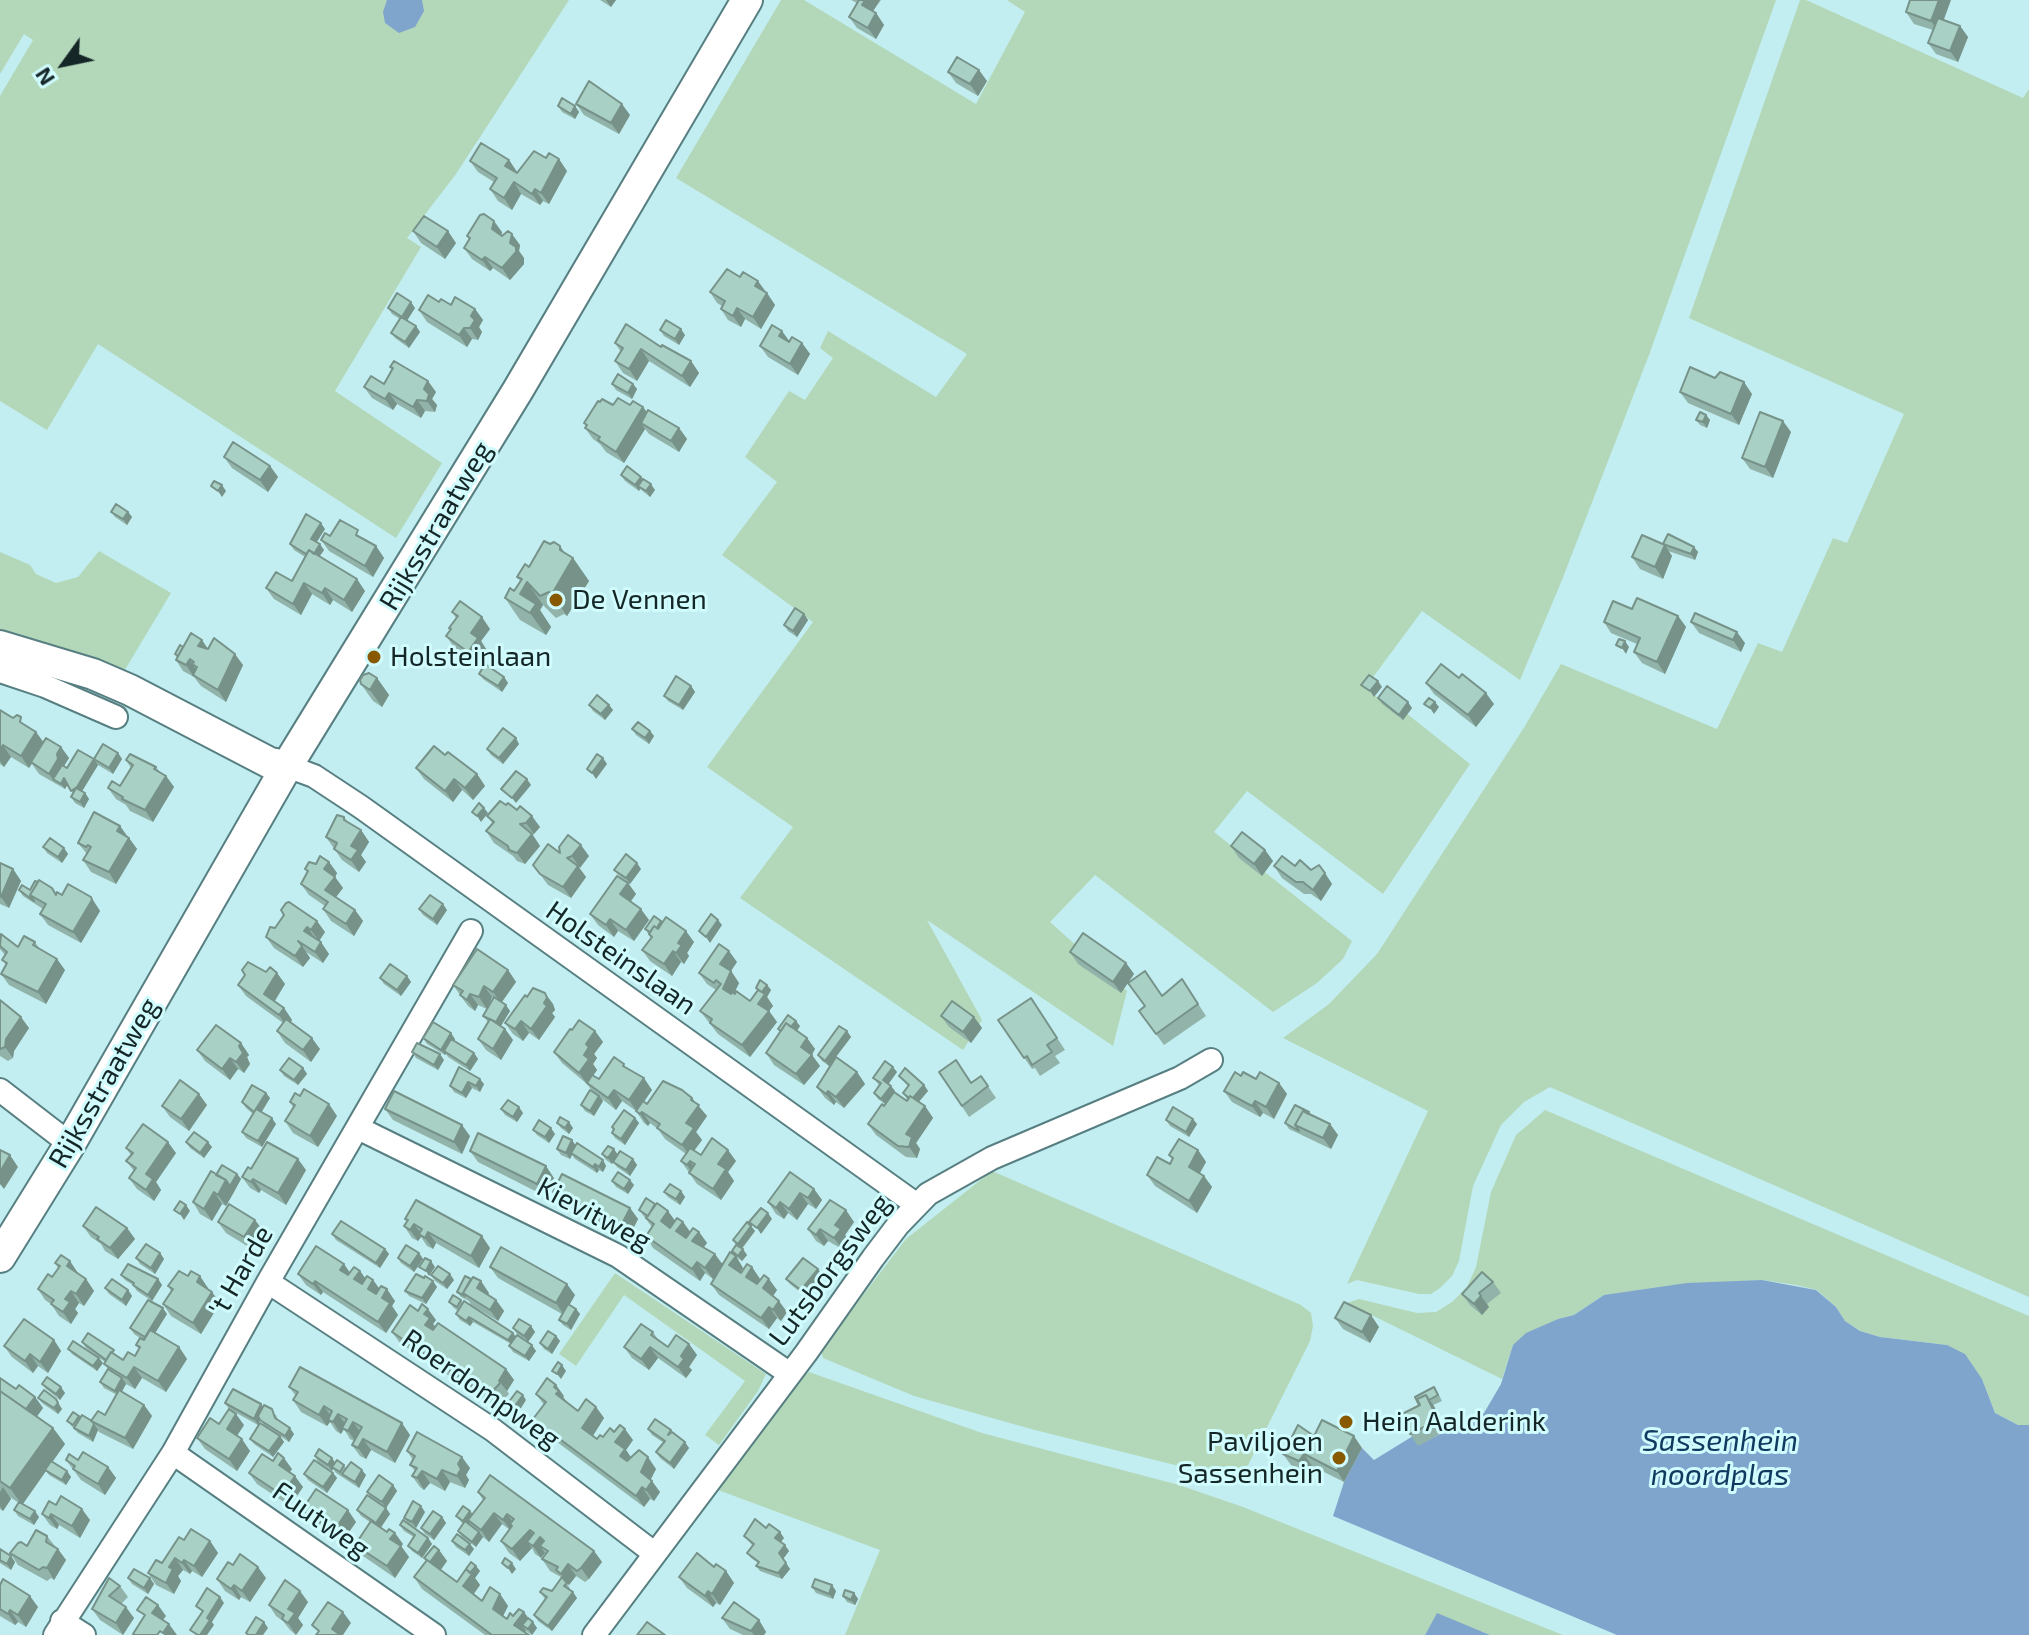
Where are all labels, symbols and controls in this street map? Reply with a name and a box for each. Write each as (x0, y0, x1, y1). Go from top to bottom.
north arrow (24, 24, 104, 104)
text: N (29, 63, 59, 91)
street label: Rijksstraatweg (372, 436, 500, 616)
place label: De Vennen (572, 583, 707, 617)
marker: De Vennen (547, 591, 565, 609)
place label: Holsteinlaan (390, 640, 551, 674)
marker: Holsteinlaan (365, 648, 383, 666)
street label: Holsteinslaan (539, 894, 703, 1022)
street label: Rijksstraatweg (42, 992, 166, 1174)
street label: Kievitweg (531, 1170, 657, 1258)
street label: Lutsborgsweg (762, 1187, 898, 1353)
street label: 't Harde (202, 1220, 280, 1322)
street label: Roerdompweg (395, 1322, 567, 1456)
place label: Hein Aalderink (1362, 1405, 1546, 1439)
marker: Hein Aalderink (1337, 1413, 1355, 1431)
water label: Sassenhein noordplas (1642, 1423, 1798, 1494)
place label: Paviljoen Sassenhein (1178, 1425, 1323, 1491)
marker: Paviljoen Sassenhein (1330, 1449, 1348, 1467)
street label: Fuutweg (266, 1474, 376, 1566)

